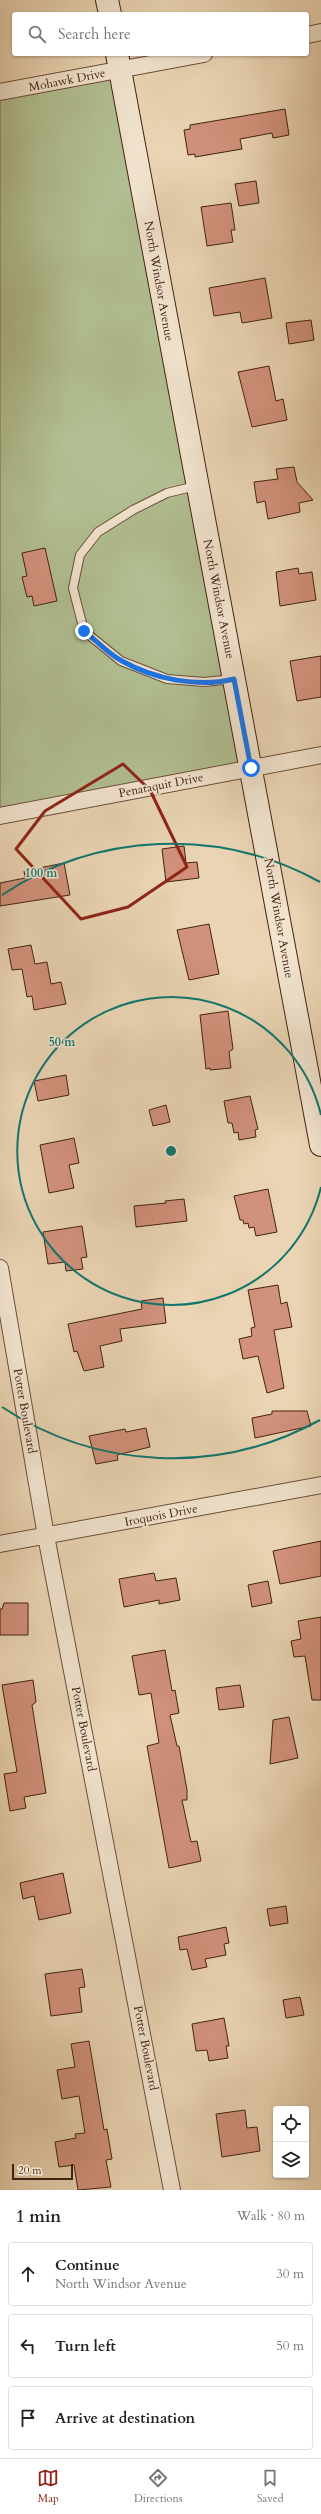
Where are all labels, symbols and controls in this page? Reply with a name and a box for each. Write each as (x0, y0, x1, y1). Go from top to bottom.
search box (12, 12, 309, 56)
icon: search (26, 23, 48, 45)
text: Search here (58, 24, 131, 44)
street label: Mohawk Drive (27, 65, 107, 95)
street label: North Windsor Avenue (141, 220, 177, 342)
street label: North Windsor Avenue (200, 538, 238, 660)
route end (75, 622, 93, 640)
route start (242, 759, 260, 777)
street label: Penataquit Drive (117, 769, 205, 801)
street label: North Windsor Avenue (261, 857, 297, 979)
text: 100 m (25, 865, 58, 881)
text: 50 m (49, 1034, 76, 1050)
centre of rings (164, 1144, 178, 1158)
street label: Potter Boulevard (10, 1367, 40, 1455)
street label: Iroquois Drive (123, 1500, 199, 1530)
street label: Potter Boulevard (68, 1685, 100, 1773)
street label: Potter Boulevard (130, 2004, 162, 2092)
map controls (273, 2106, 309, 2178)
button: locate (273, 2106, 309, 2142)
button: layers (273, 2142, 309, 2178)
scale bar (12, 2162, 73, 2181)
text: 20 m (18, 2163, 42, 2178)
text: 1 min (16, 2205, 61, 2228)
text: Walk · 80 m (237, 2207, 305, 2225)
text: Continue (55, 2255, 120, 2275)
icon: ahead (17, 2263, 39, 2285)
text: 30 m (276, 2265, 304, 2283)
text: North Windsor Avenue (55, 2275, 187, 2293)
icon: left (17, 2335, 39, 2357)
text: Turn left (55, 2336, 116, 2356)
text: 50 m (276, 2337, 304, 2355)
icon: arrive (17, 2407, 39, 2429)
text: Arrive at destination (55, 2408, 195, 2428)
tab: Map (37, 2467, 59, 2506)
tab: Directions (134, 2467, 182, 2506)
tab: Saved (257, 2467, 284, 2506)

